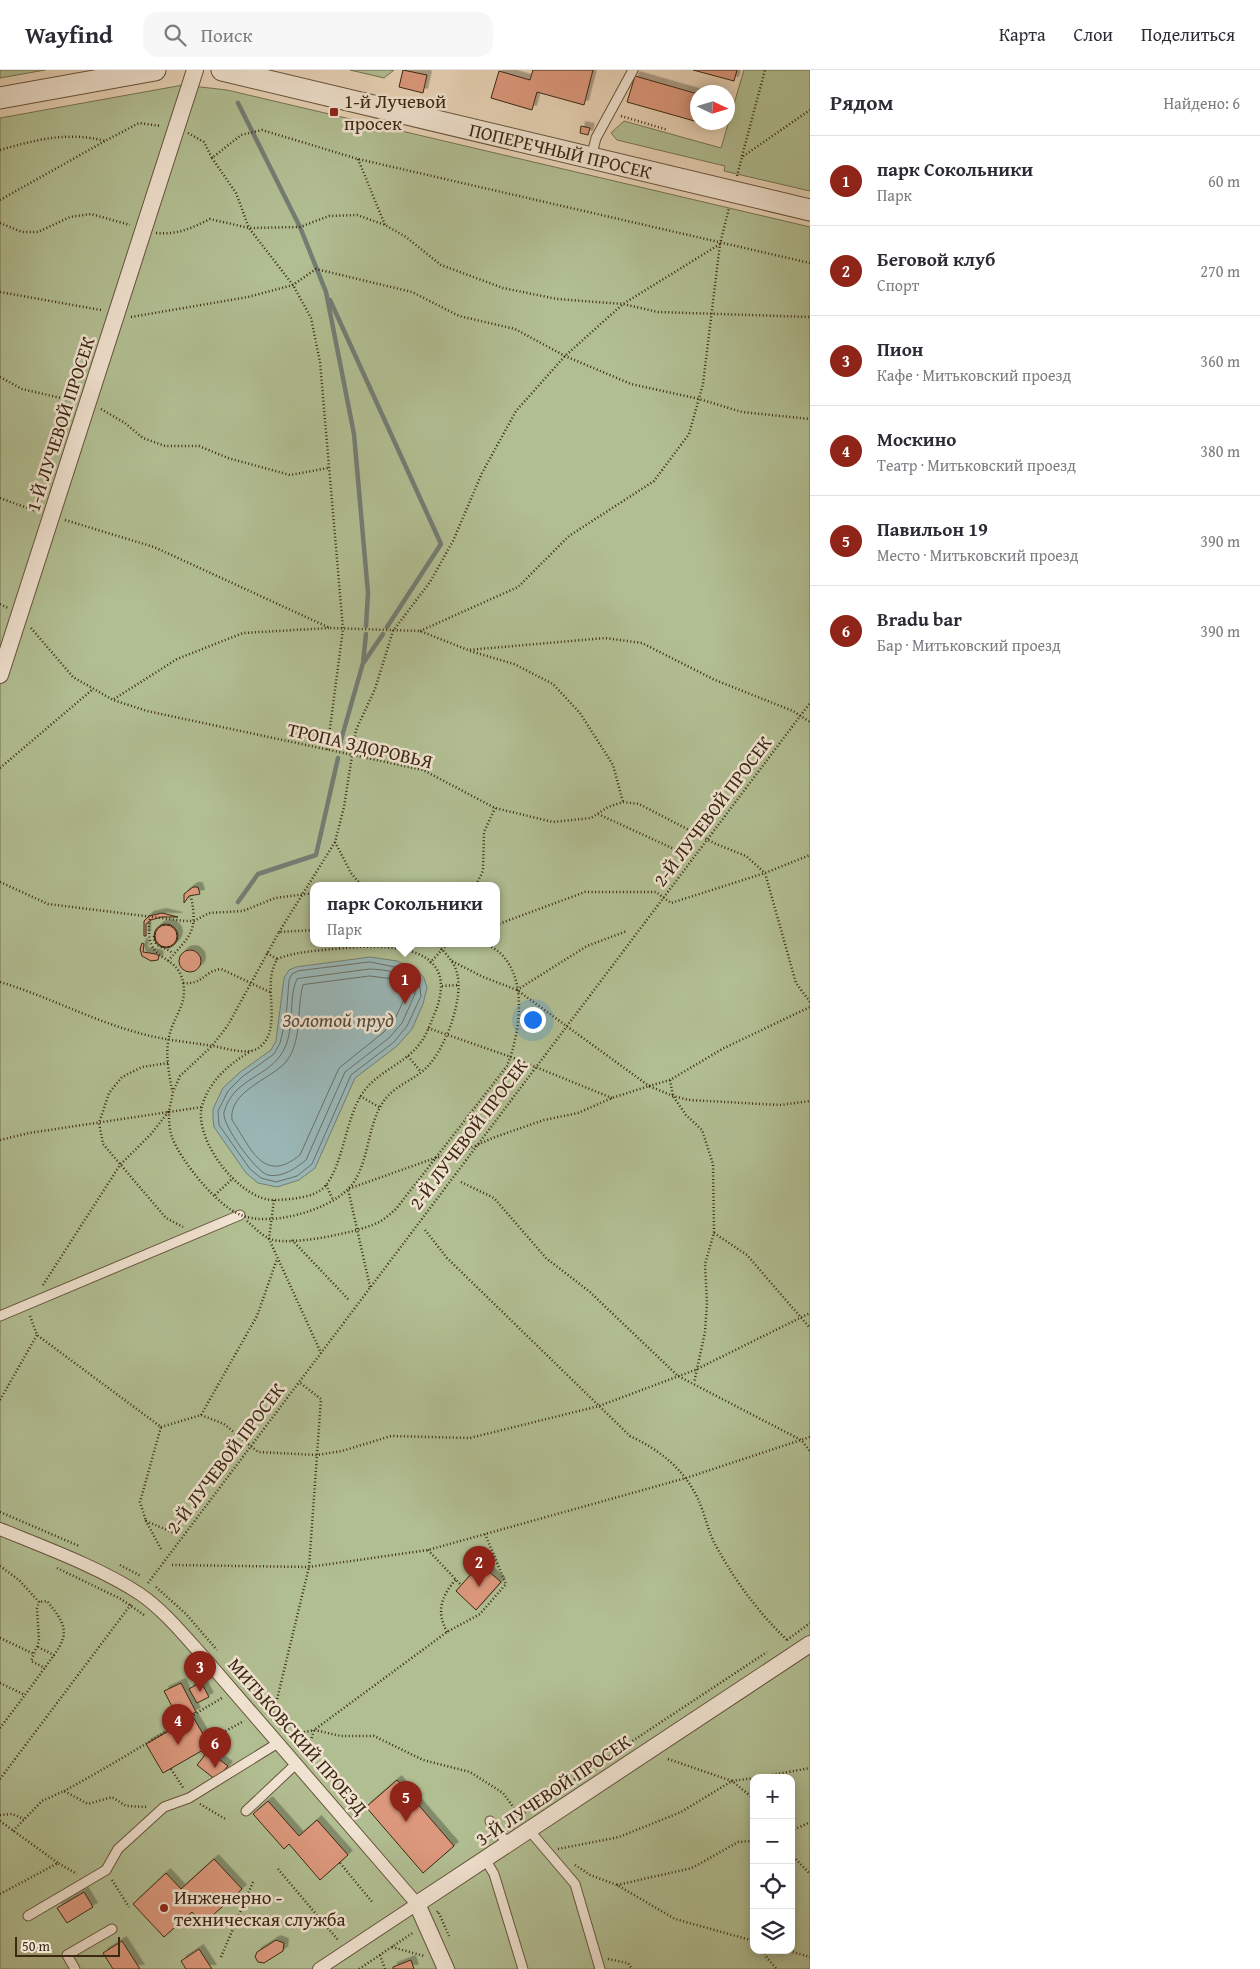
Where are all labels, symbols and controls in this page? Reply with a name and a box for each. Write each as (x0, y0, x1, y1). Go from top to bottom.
search box (143, 12, 493, 57)
text: Wayfind (25, 17, 113, 52)
icon: search (161, 21, 189, 49)
text: Поиск (201, 21, 252, 49)
text: Карта (999, 21, 1046, 48)
text: Слои (1074, 21, 1113, 48)
text: Поделиться (1141, 21, 1235, 48)
north arrow (690, 85, 735, 130)
place label: 1-й Лучевой просек (344, 87, 446, 137)
text: Рядом (830, 87, 893, 118)
text: Найдено: 6 (1163, 91, 1240, 115)
marker: 1-й Лучевой просек (328, 106, 340, 118)
street label: ПОПЕРЕЧНЫЙ ПРОСЕК (466, 115, 655, 186)
text: парк Сокольники (877, 155, 1033, 183)
text: 1 (842, 169, 850, 193)
text: 60 m (1208, 169, 1240, 193)
text: Парк (877, 183, 912, 207)
text: Беговой клуб (877, 245, 995, 273)
text: 2 (842, 259, 850, 283)
text: 270 m (1200, 259, 1240, 283)
text: Спорт (877, 273, 919, 297)
street label: 1-Й ЛУЧЕВОЙ ПРОСЕК (18, 333, 102, 515)
text: Пион (877, 335, 923, 363)
text: 3 (842, 349, 850, 373)
text: 360 m (1200, 349, 1240, 373)
text: Кафе · Митьковский проезд (877, 363, 1071, 387)
text: Москино (877, 425, 956, 453)
text: 4 (842, 439, 850, 463)
text: 380 m (1200, 439, 1240, 463)
text: Театр · Митьковский проезд (877, 453, 1076, 477)
text: Павильон 19 (877, 515, 988, 543)
text: 5 (842, 529, 850, 553)
text: 390 m (1200, 529, 1240, 553)
text: Место · Митьковский проезд (877, 543, 1078, 567)
text: Bradu bar (877, 605, 962, 633)
text: 6 (842, 619, 850, 643)
text: 390 m (1200, 619, 1240, 643)
text: Бар · Митьковский проезд (877, 633, 1061, 657)
street label: ТРОПА ЗДОРОВЬЯ (285, 715, 435, 775)
street label: 2-Й ЛУЧЕВОЙ ПРОСЕК (646, 729, 778, 892)
popup (310, 882, 500, 947)
text: парк Сокольники (327, 889, 483, 917)
text: Парк (327, 917, 362, 941)
pin: 1 (389, 963, 421, 1004)
water label: Золотой пруд (282, 1005, 394, 1034)
your location (520, 1007, 546, 1033)
street label: 2-Й ЛУЧЕВОЙ ПРОСЕК (402, 1052, 534, 1215)
street label: 2-Й ЛУЧЕВОЙ ПРОСЕК (159, 1376, 291, 1539)
pin: 2 (463, 1546, 495, 1587)
pin: 3 (184, 1651, 216, 1692)
street label: МИТЬКОВСКИЙ ПРОЕЗД (222, 1651, 374, 1821)
pin: 4 (162, 1704, 194, 1745)
pin: 6 (199, 1727, 231, 1768)
street label: 3-Й ЛУЧЕВОЙ ПРОСЕК (470, 1727, 637, 1853)
map controls (750, 1774, 795, 1954)
button: + (750, 1774, 795, 1819)
pin: 5 (390, 1781, 422, 1822)
button: − (750, 1819, 795, 1864)
button: locate (750, 1864, 795, 1909)
place label: Инженерно - техническая служба (174, 1883, 346, 1933)
marker: Инженерно - техническая служба (158, 1902, 170, 1914)
button: layers (750, 1909, 795, 1954)
scale bar (15, 1934, 120, 1957)
text: 50 m (22, 1936, 50, 1956)

